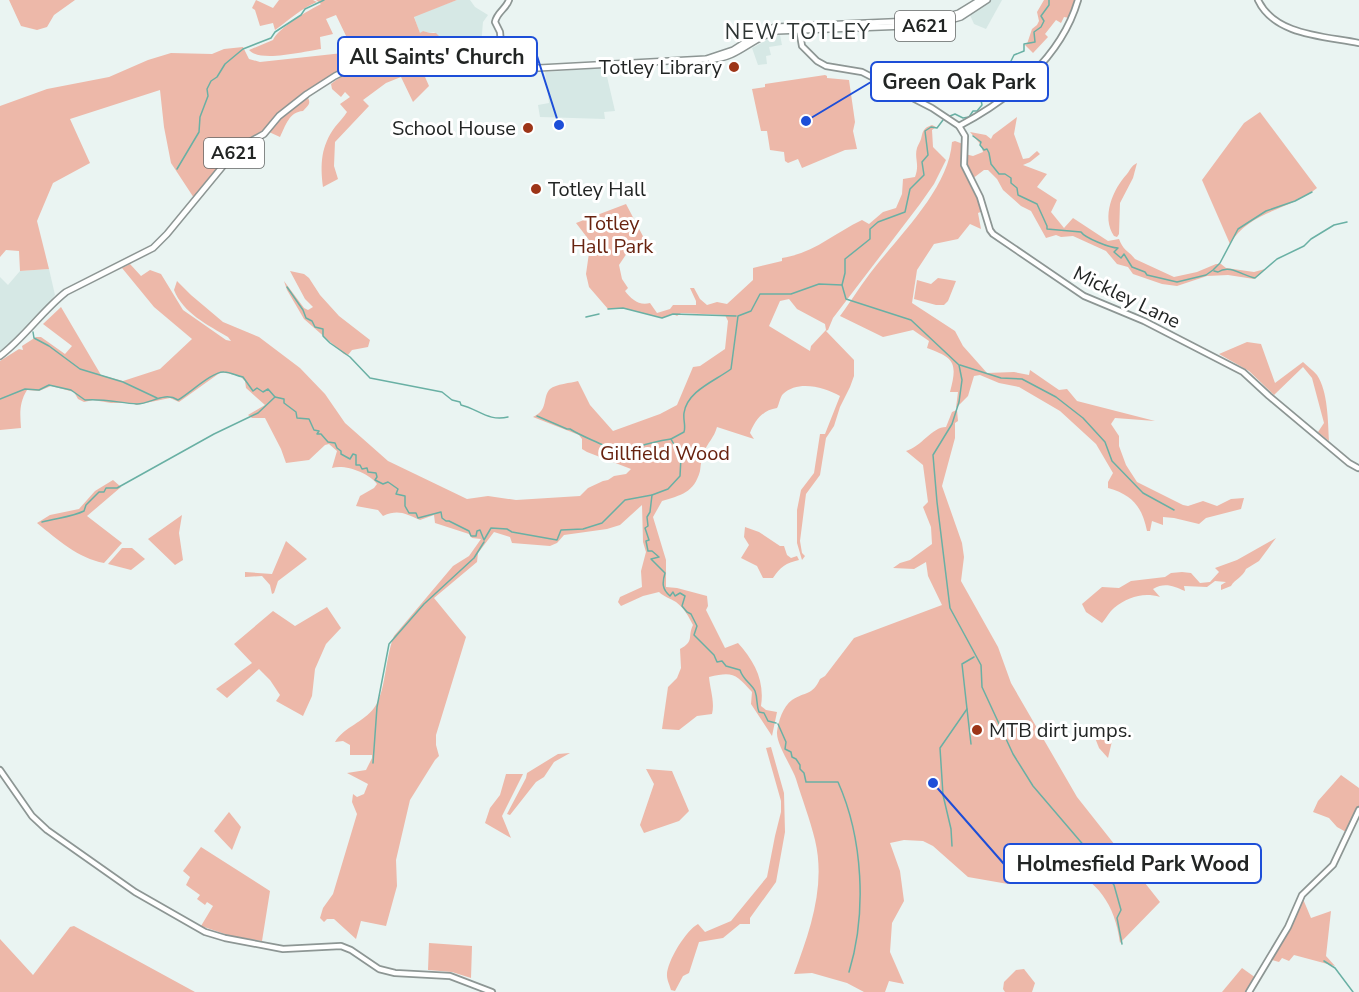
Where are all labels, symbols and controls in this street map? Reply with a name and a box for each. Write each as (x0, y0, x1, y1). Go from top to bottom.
road number: A621 (895, 11, 955, 41)
district label: NEW TOTLEY (725, 18, 871, 46)
callout: All Saints' Church (338, 37, 537, 76)
text: All Saints' Church (349, 43, 525, 71)
place label: Totley Library (599, 54, 723, 81)
marker: Totley Library (727, 60, 741, 74)
callout: Green Oak Park (871, 62, 1048, 101)
text: Green Oak Park (882, 68, 1036, 96)
place label: School House (392, 115, 516, 142)
marker: School House (521, 121, 535, 135)
road number: A621 (204, 138, 264, 168)
place label: Totley Hall (548, 176, 646, 203)
marker: Totley Hall (529, 182, 543, 196)
park label: Totley Hall Park (571, 210, 654, 260)
street label: Mickley Lane (1069, 260, 1185, 335)
park label: Gillfield Wood (600, 440, 730, 467)
place label: MTB dirt jumps. (989, 717, 1132, 744)
marker: MTB dirt jumps. (970, 723, 984, 737)
callout: Holmesfield Park Wood (1004, 844, 1261, 883)
text: Holmesfield Park Wood (1017, 850, 1249, 878)

